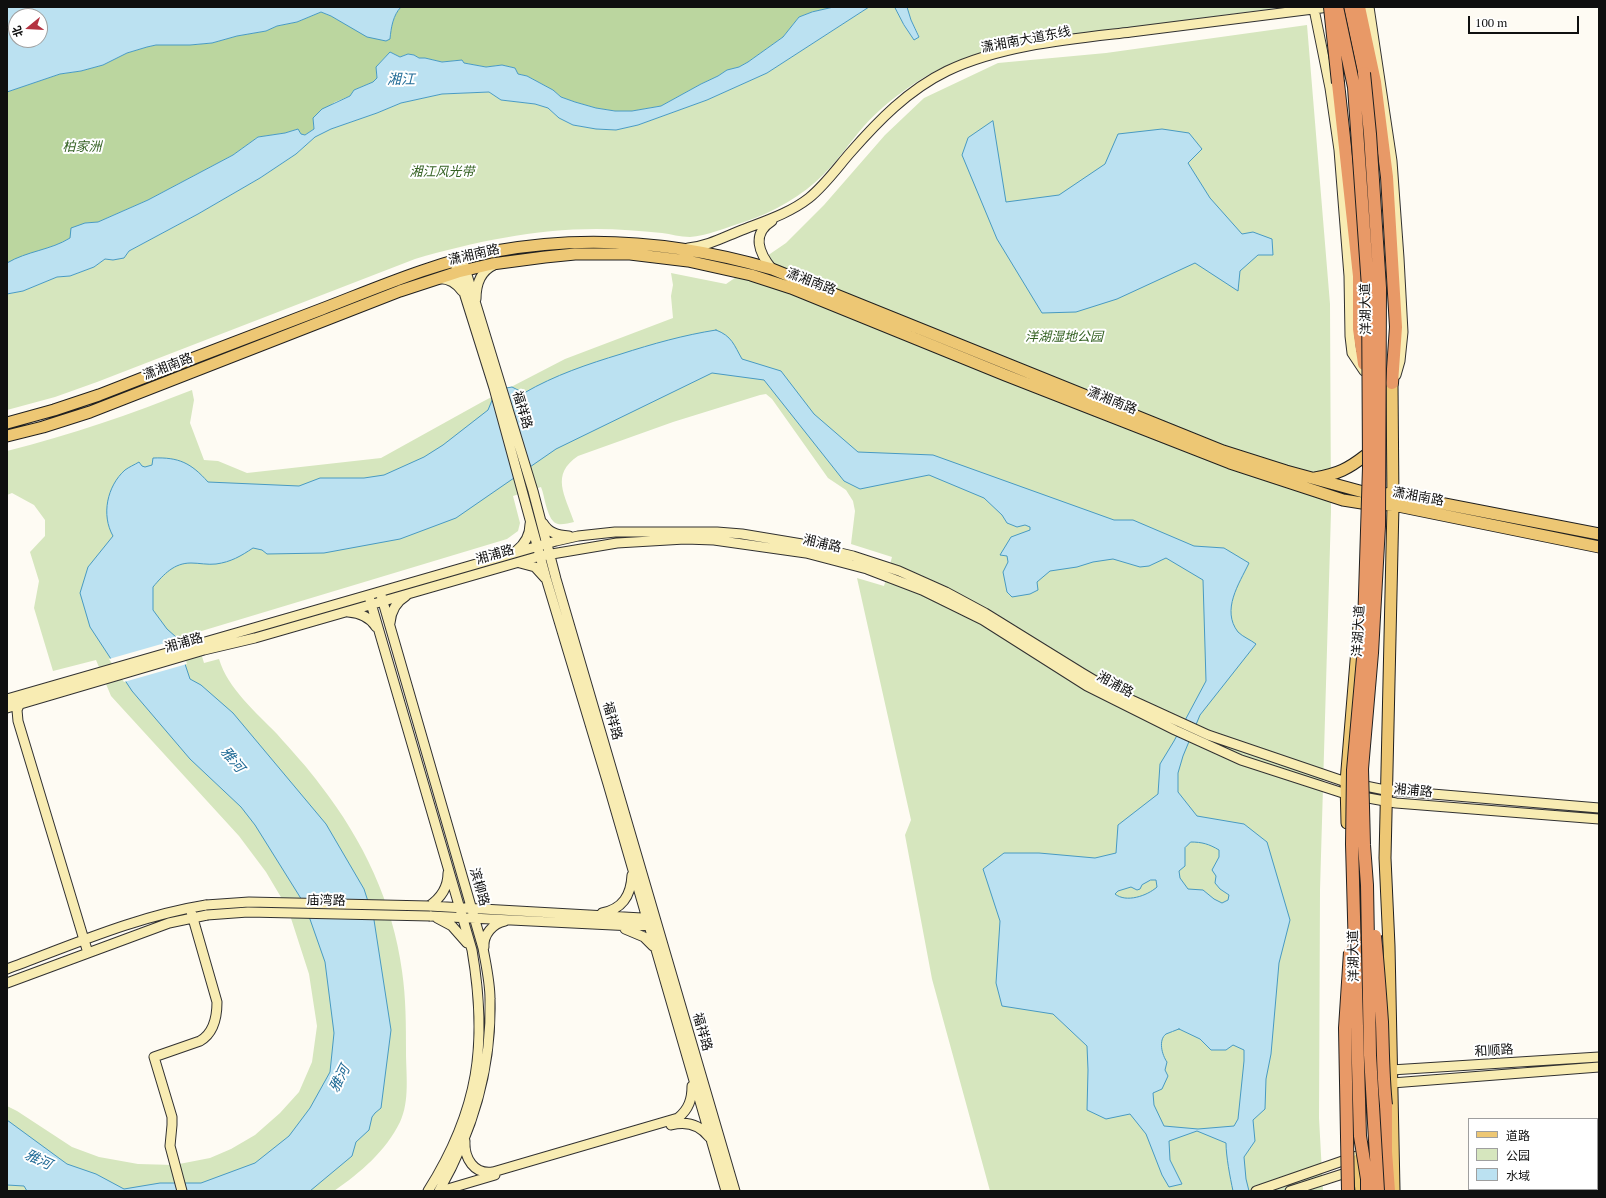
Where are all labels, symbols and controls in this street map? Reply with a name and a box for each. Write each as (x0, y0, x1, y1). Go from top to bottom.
north arrow (8, 8, 48, 48)
scale bar (1470, 8, 1581, 34)
text: 100 m (1475, 15, 1507, 30)
text: 北 (9, 24, 26, 39)
street label: 潇湘南大道东线 (980, 24, 1072, 56)
water label: 湘江 (387, 72, 415, 88)
park label: 柏家洲 (63, 139, 101, 155)
park label: 湘江风光带 (410, 164, 474, 180)
street label: 潇湘南路 (447, 242, 501, 268)
street label: 潇湘南路 (784, 265, 838, 299)
street label: 洋湖大道 (1358, 283, 1374, 335)
park label: 洋湖湿地公园 (1025, 329, 1103, 345)
street label: 潇湘南路 (141, 350, 195, 384)
street label: 潇湘南路 (1085, 384, 1139, 418)
street label: 福祥路 (509, 389, 535, 431)
street label: 潇湘南路 (1391, 485, 1445, 509)
street label: 湘浦路 (801, 532, 843, 556)
street label: 湘浦路 (474, 542, 516, 568)
street label: 洋湖大道 (1350, 605, 1368, 657)
street label: 湘浦路 (163, 630, 205, 656)
street label: 湘浦路 (1094, 669, 1136, 701)
street label: 福祥路 (599, 700, 625, 742)
water label: 雅河 (217, 744, 247, 776)
street label: 湘浦路 (1393, 782, 1433, 800)
street label: 滨柳路 (466, 866, 492, 908)
street label: 庙湾路 (306, 893, 346, 909)
street label: 洋湖大道 (1346, 930, 1362, 982)
street label: 福祥路 (689, 1011, 715, 1053)
street label: 和顺路 (1474, 1042, 1514, 1060)
water label: 雅河 (326, 1063, 354, 1095)
legend (1468, 1118, 1598, 1190)
text: 道路 (1506, 1128, 1530, 1143)
water label: 雅河 (22, 1146, 54, 1174)
text: 公园 (1506, 1148, 1530, 1163)
text: 水域 (1506, 1168, 1530, 1183)

